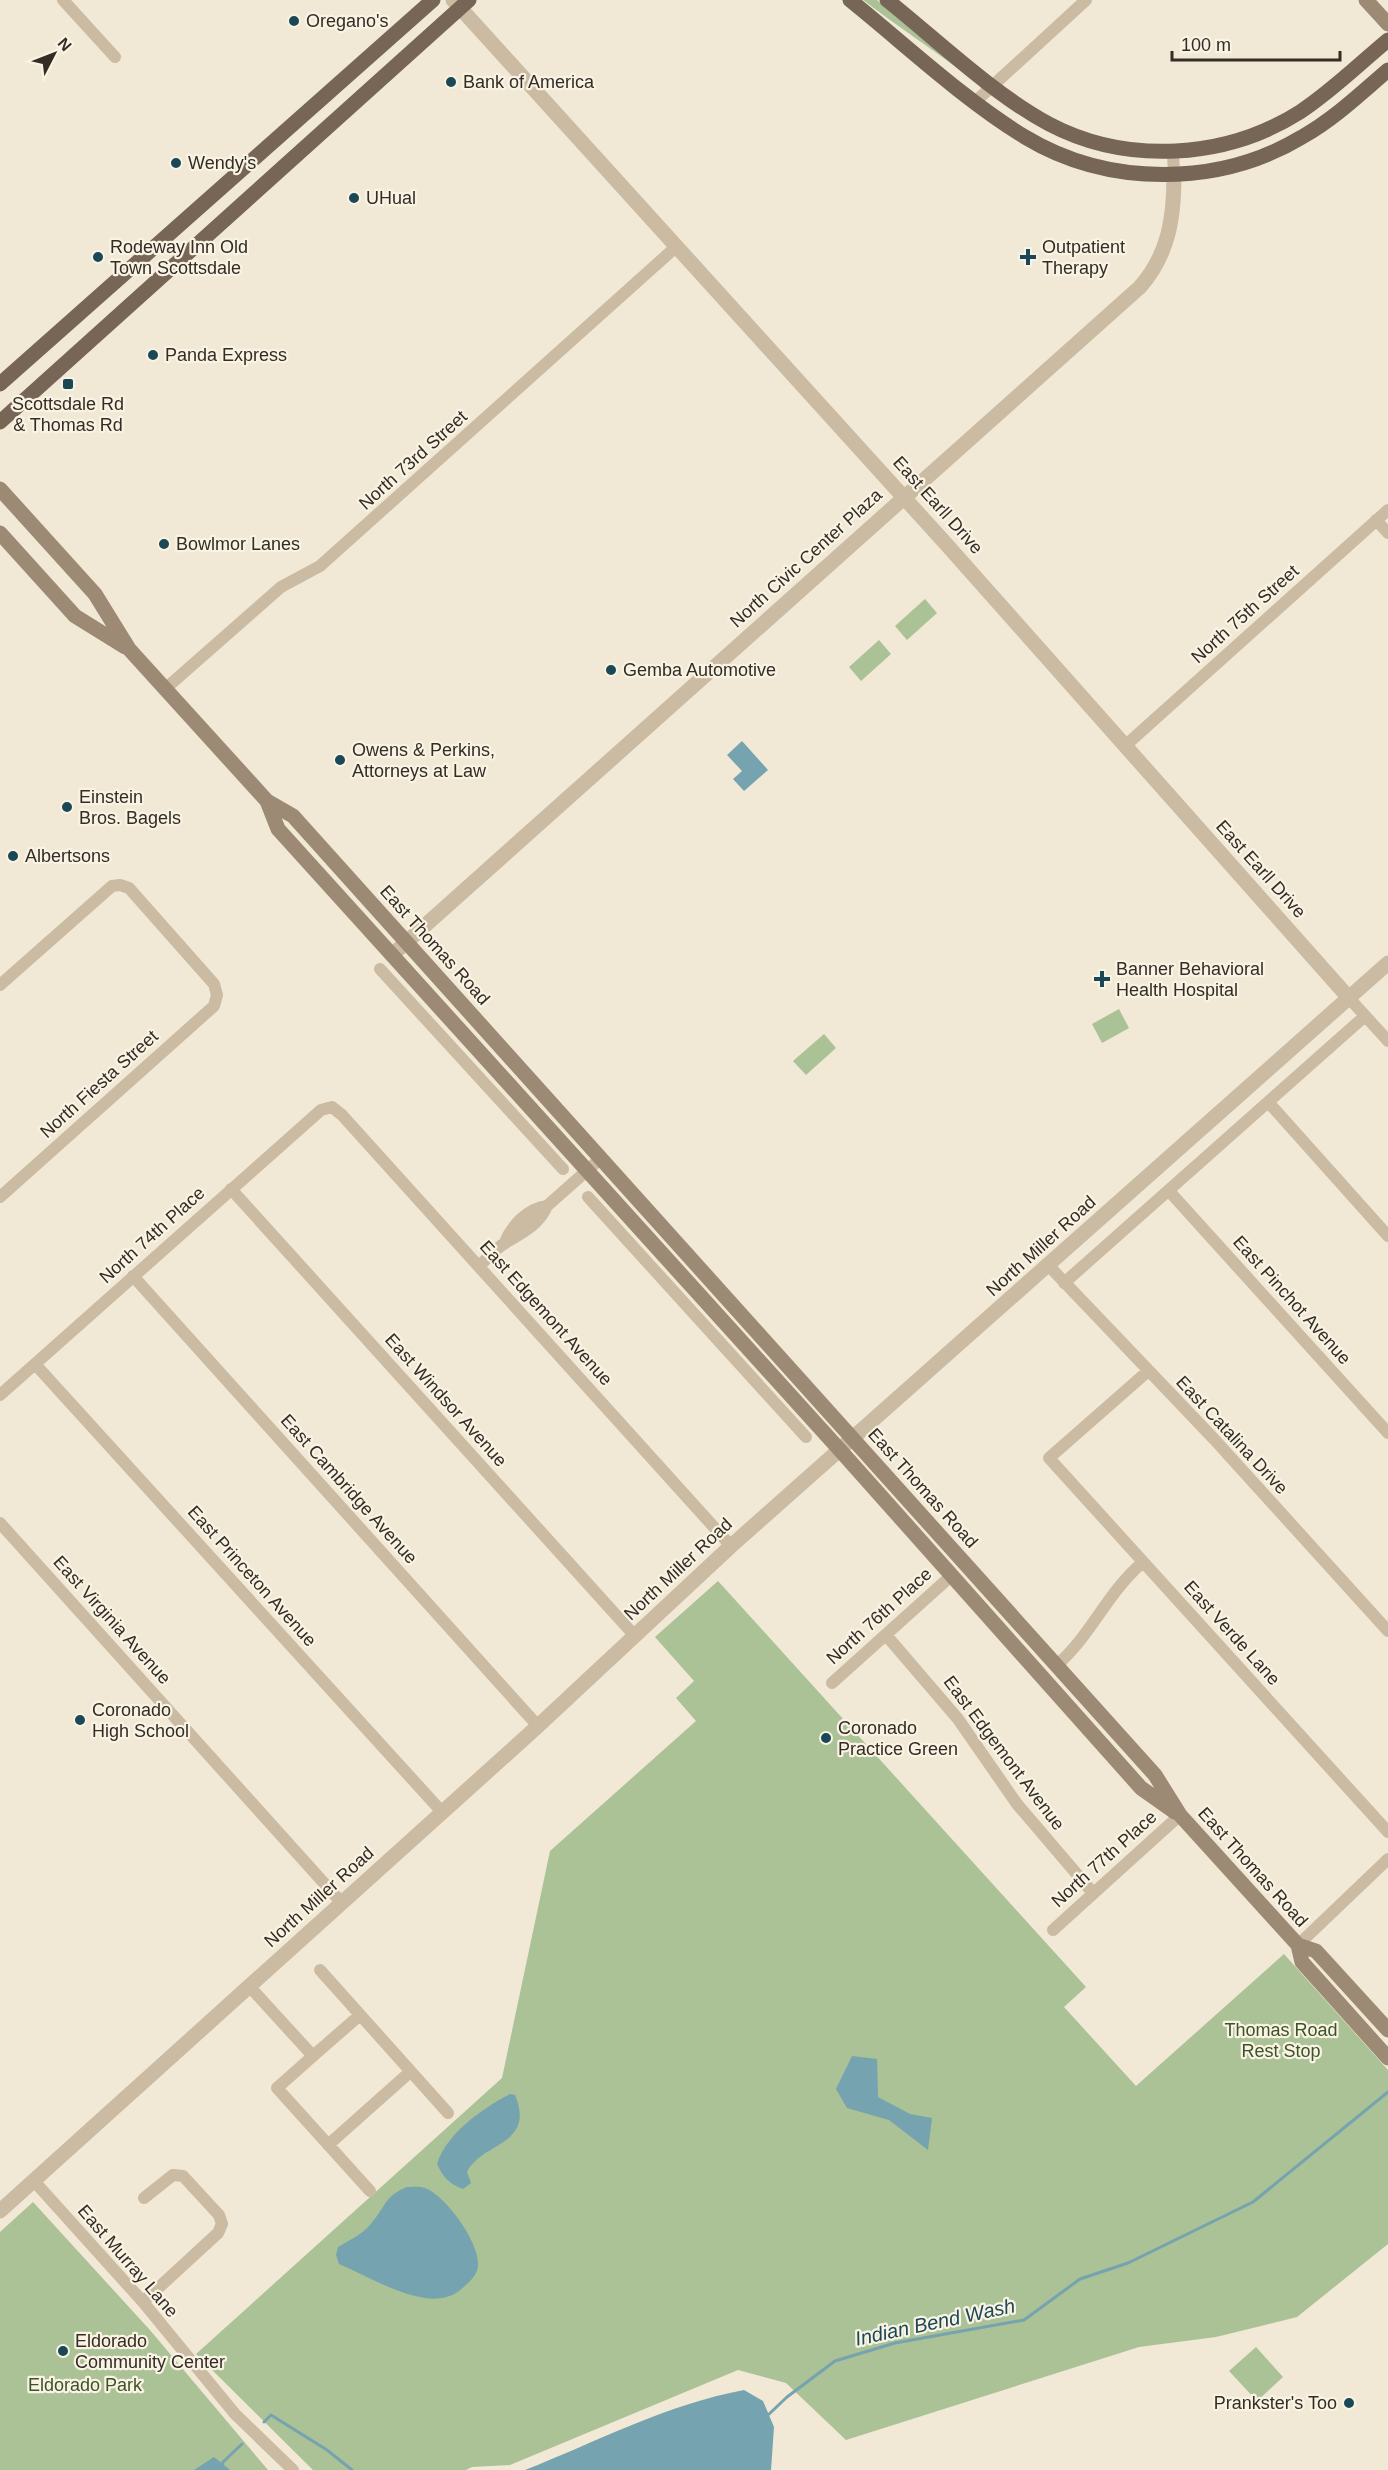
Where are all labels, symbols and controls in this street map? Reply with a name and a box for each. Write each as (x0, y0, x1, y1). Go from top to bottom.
place label: Oregano's (306, 11, 389, 31)
marker: Oregano's (287, 14, 301, 28)
north arrow (24, 24, 84, 84)
scale bar (1172, 24, 1340, 62)
text: N (55, 34, 75, 54)
text: 100 m (1181, 35, 1231, 55)
place label: Bank of America (463, 72, 595, 92)
marker: Bank of America (444, 75, 458, 89)
place label: Wendy's (188, 153, 256, 173)
marker: Wendy's (169, 156, 183, 170)
place label: UHual (366, 188, 416, 208)
marker: UHual (347, 191, 361, 205)
place label: Rodeway Inn Old Town Scottsdale (110, 237, 248, 278)
place label: Outpatient Therapy (1042, 237, 1125, 278)
marker: Outpatient Therapy (1019, 248, 1037, 266)
marker: Rodeway Inn Old Town Scottsdale (91, 250, 105, 264)
place label: Panda Express (165, 345, 287, 365)
marker: Panda Express (146, 348, 160, 362)
marker: Scottsdale Rd & Thomas Rd (61, 377, 75, 391)
place label: Scottsdale Rd & Thomas Rd (12, 394, 124, 435)
street label: North 73rd Street (355, 406, 471, 514)
street label: East Earll Drive (889, 452, 987, 558)
street label: North Civic Center Plaza (726, 484, 887, 631)
place label: Bowlmor Lanes (176, 534, 300, 554)
marker: Bowlmor Lanes (157, 537, 171, 551)
street label: North 75th Street (1187, 561, 1303, 667)
place label: Gemba Automotive (623, 660, 776, 680)
marker: Gemba Automotive (604, 663, 618, 677)
place label: Owens & Perkins, Attorneys at Law (352, 740, 495, 781)
marker: Owens & Perkins, Attorneys at Law (333, 753, 347, 767)
place label: Einstein Bros. Bagels (79, 787, 181, 828)
marker: Einstein Bros. Bagels (60, 800, 74, 814)
street label: East Earll Drive (1212, 816, 1310, 922)
place label: Albertsons (25, 846, 110, 866)
marker: Albertsons (6, 849, 20, 863)
street label: East Thomas Road (376, 881, 494, 1009)
place label: Banner Behavioral Health Hospital (1116, 959, 1264, 1000)
marker: Banner Behavioral Health Hospital (1093, 970, 1111, 988)
street label: North Fiesta Street (36, 1026, 162, 1142)
street label: North 74th Place (95, 1183, 209, 1287)
street label: North Miller Road (982, 1192, 1100, 1300)
street label: East Pinchot Avenue (1229, 1232, 1355, 1368)
street label: East Edgemont Avenue (476, 1237, 616, 1389)
street label: East Windsor Avenue (381, 1329, 511, 1471)
street label: East Catalina Drive (1172, 1372, 1292, 1498)
street label: East Cambridge Avenue (277, 1410, 421, 1568)
street label: East Thomas Road (864, 1424, 982, 1552)
street label: East Princeton Avenue (184, 1502, 320, 1650)
street label: North Miller Road (620, 1514, 736, 1624)
street label: East Virginia Avenue (49, 1552, 175, 1688)
street label: North 76th Place (822, 1564, 936, 1668)
street label: East Verde Lane (1180, 1577, 1284, 1689)
street label: East Edgemont Avenue (939, 1672, 1069, 1834)
place label: Coronado High School (92, 1700, 189, 1741)
marker: Coronado High School (73, 1713, 87, 1727)
place label: Coronado Practice Green (838, 1718, 958, 1759)
marker: Coronado Practice Green (819, 1731, 833, 1745)
street label: East Thomas Road (1194, 1803, 1312, 1931)
street label: North 77th Place (1047, 1807, 1161, 1911)
street label: North Miller Road (260, 1843, 378, 1951)
park label: Thomas Road Rest Stop (1224, 2020, 1338, 2061)
street label: East Murray Lane (74, 2201, 182, 2321)
water label: Indian Bend Wash (853, 2294, 1017, 2350)
place label: Eldorado Community Center (75, 2331, 225, 2372)
marker: Eldorado Community Center (56, 2344, 70, 2358)
park label: Eldorado Park (28, 2375, 143, 2395)
place label: Prankster's Too (1214, 2393, 1337, 2413)
marker: Prankster's Too (1342, 2396, 1356, 2410)

